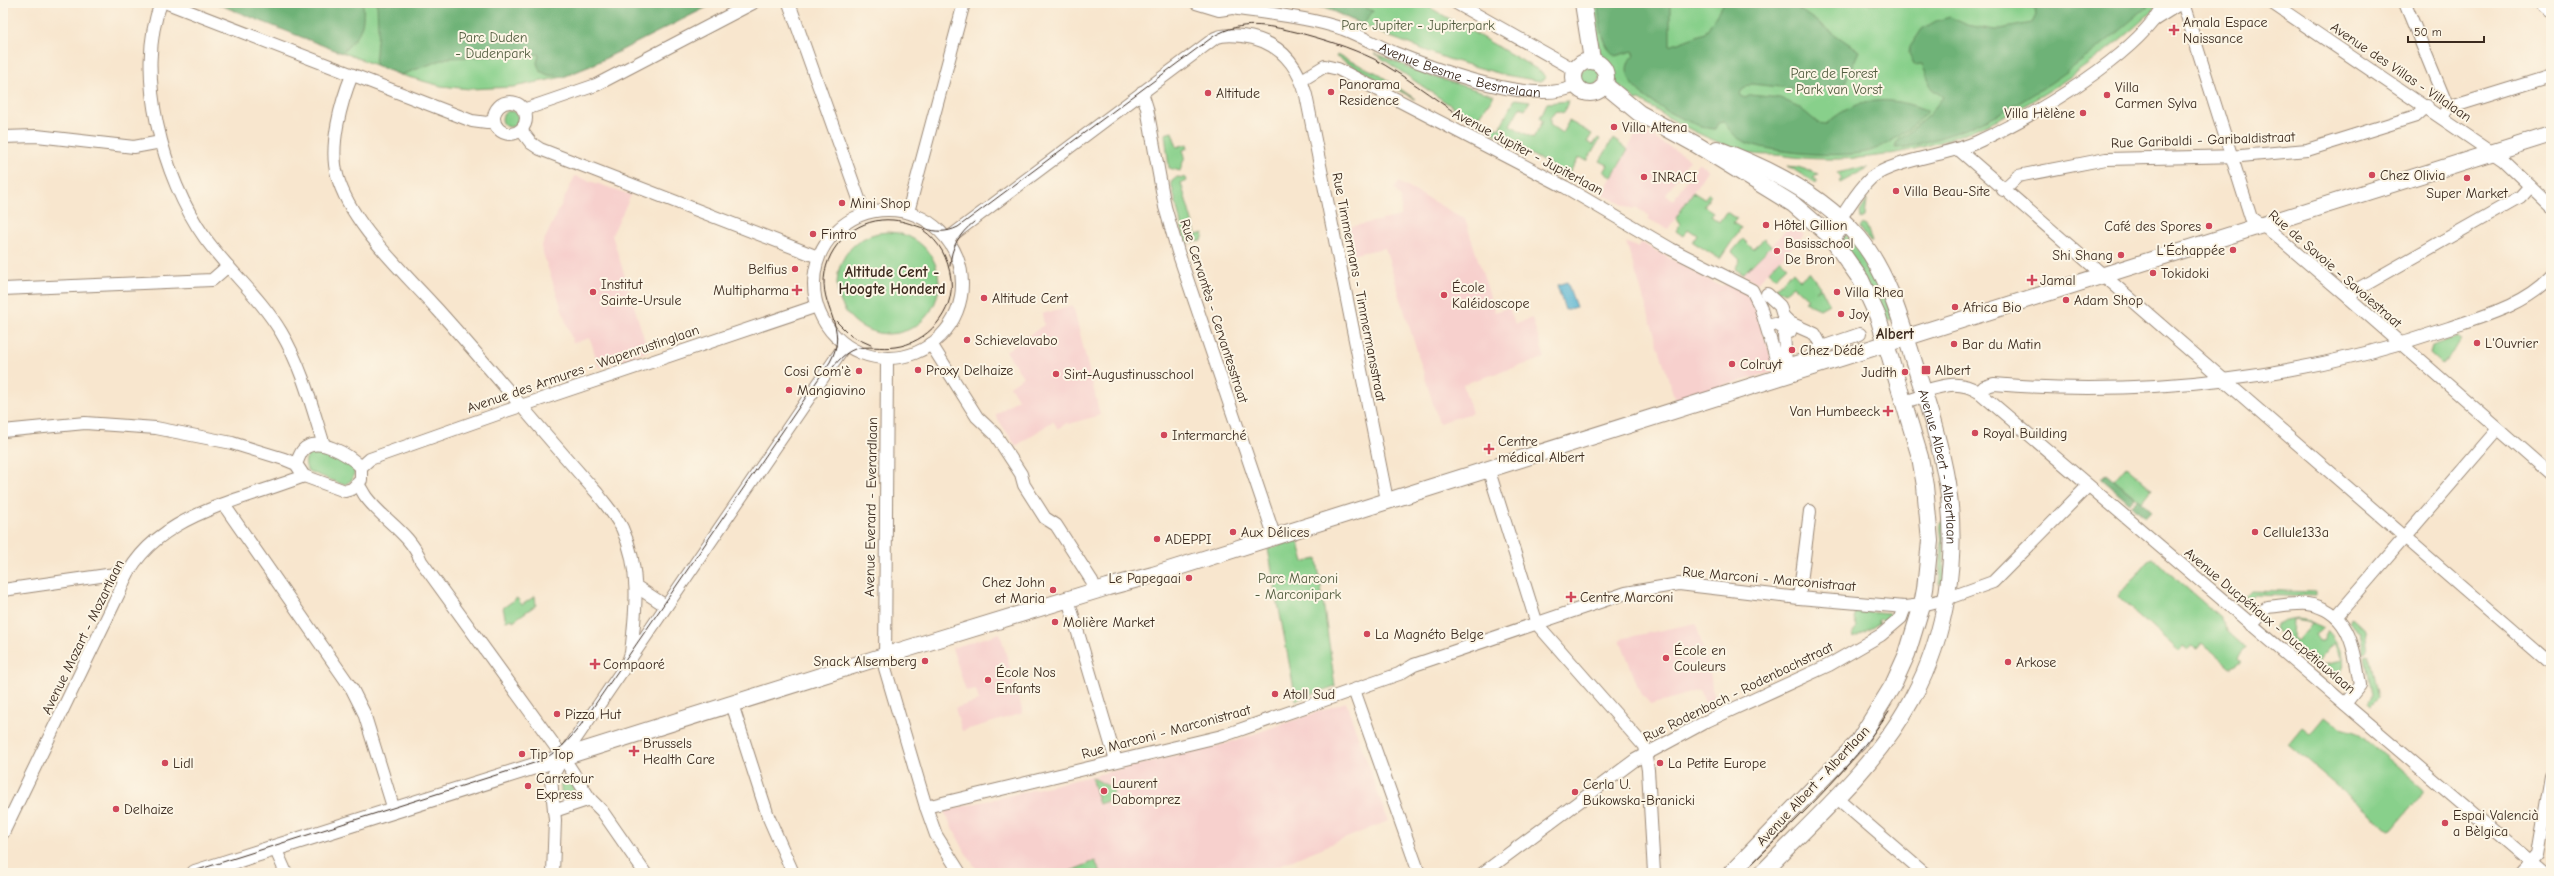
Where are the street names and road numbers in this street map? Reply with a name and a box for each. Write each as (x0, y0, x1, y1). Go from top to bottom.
street label: Avenue des Villas - Villalaan (2327, 18, 2475, 126)
street label: Avenue Besme - Besmelaan (1377, 39, 1541, 101)
street label: Avenue Jupiter - Jupiterlaan (1450, 105, 1606, 199)
street label: Rue Garibaldi - Garibaldistraat (2111, 128, 2296, 152)
street label: Rue Timmermans - Timmermansstraat (1328, 171, 1390, 404)
street label: Rue de Savoie - Savoiestraat (2265, 206, 2406, 332)
street label: Rue Cervantès - Cervantesstraat (1176, 217, 1252, 406)
street label: Avenue des Armures - Wapenrustinglaan (465, 321, 701, 417)
street label: Avenue Albert - Albertlaan (1915, 387, 1960, 544)
street label: Avenue Everard - Everardlaan (861, 417, 881, 597)
street label: Avenue Ducpétiaux - Ducpétiauxlaan (2181, 544, 2359, 698)
street label: Avenue Mozart - Mozartlaan (38, 557, 128, 717)
street label: Rue Marconi - Marconistraat (1682, 563, 1857, 595)
street label: Rue Rodenbach - Rodenbachstraat (1640, 638, 1837, 745)
street label: Rue Marconi - Marconistraat (1080, 701, 1253, 763)
street label: Avenue Albert - Albertlaan (1753, 722, 1873, 850)

